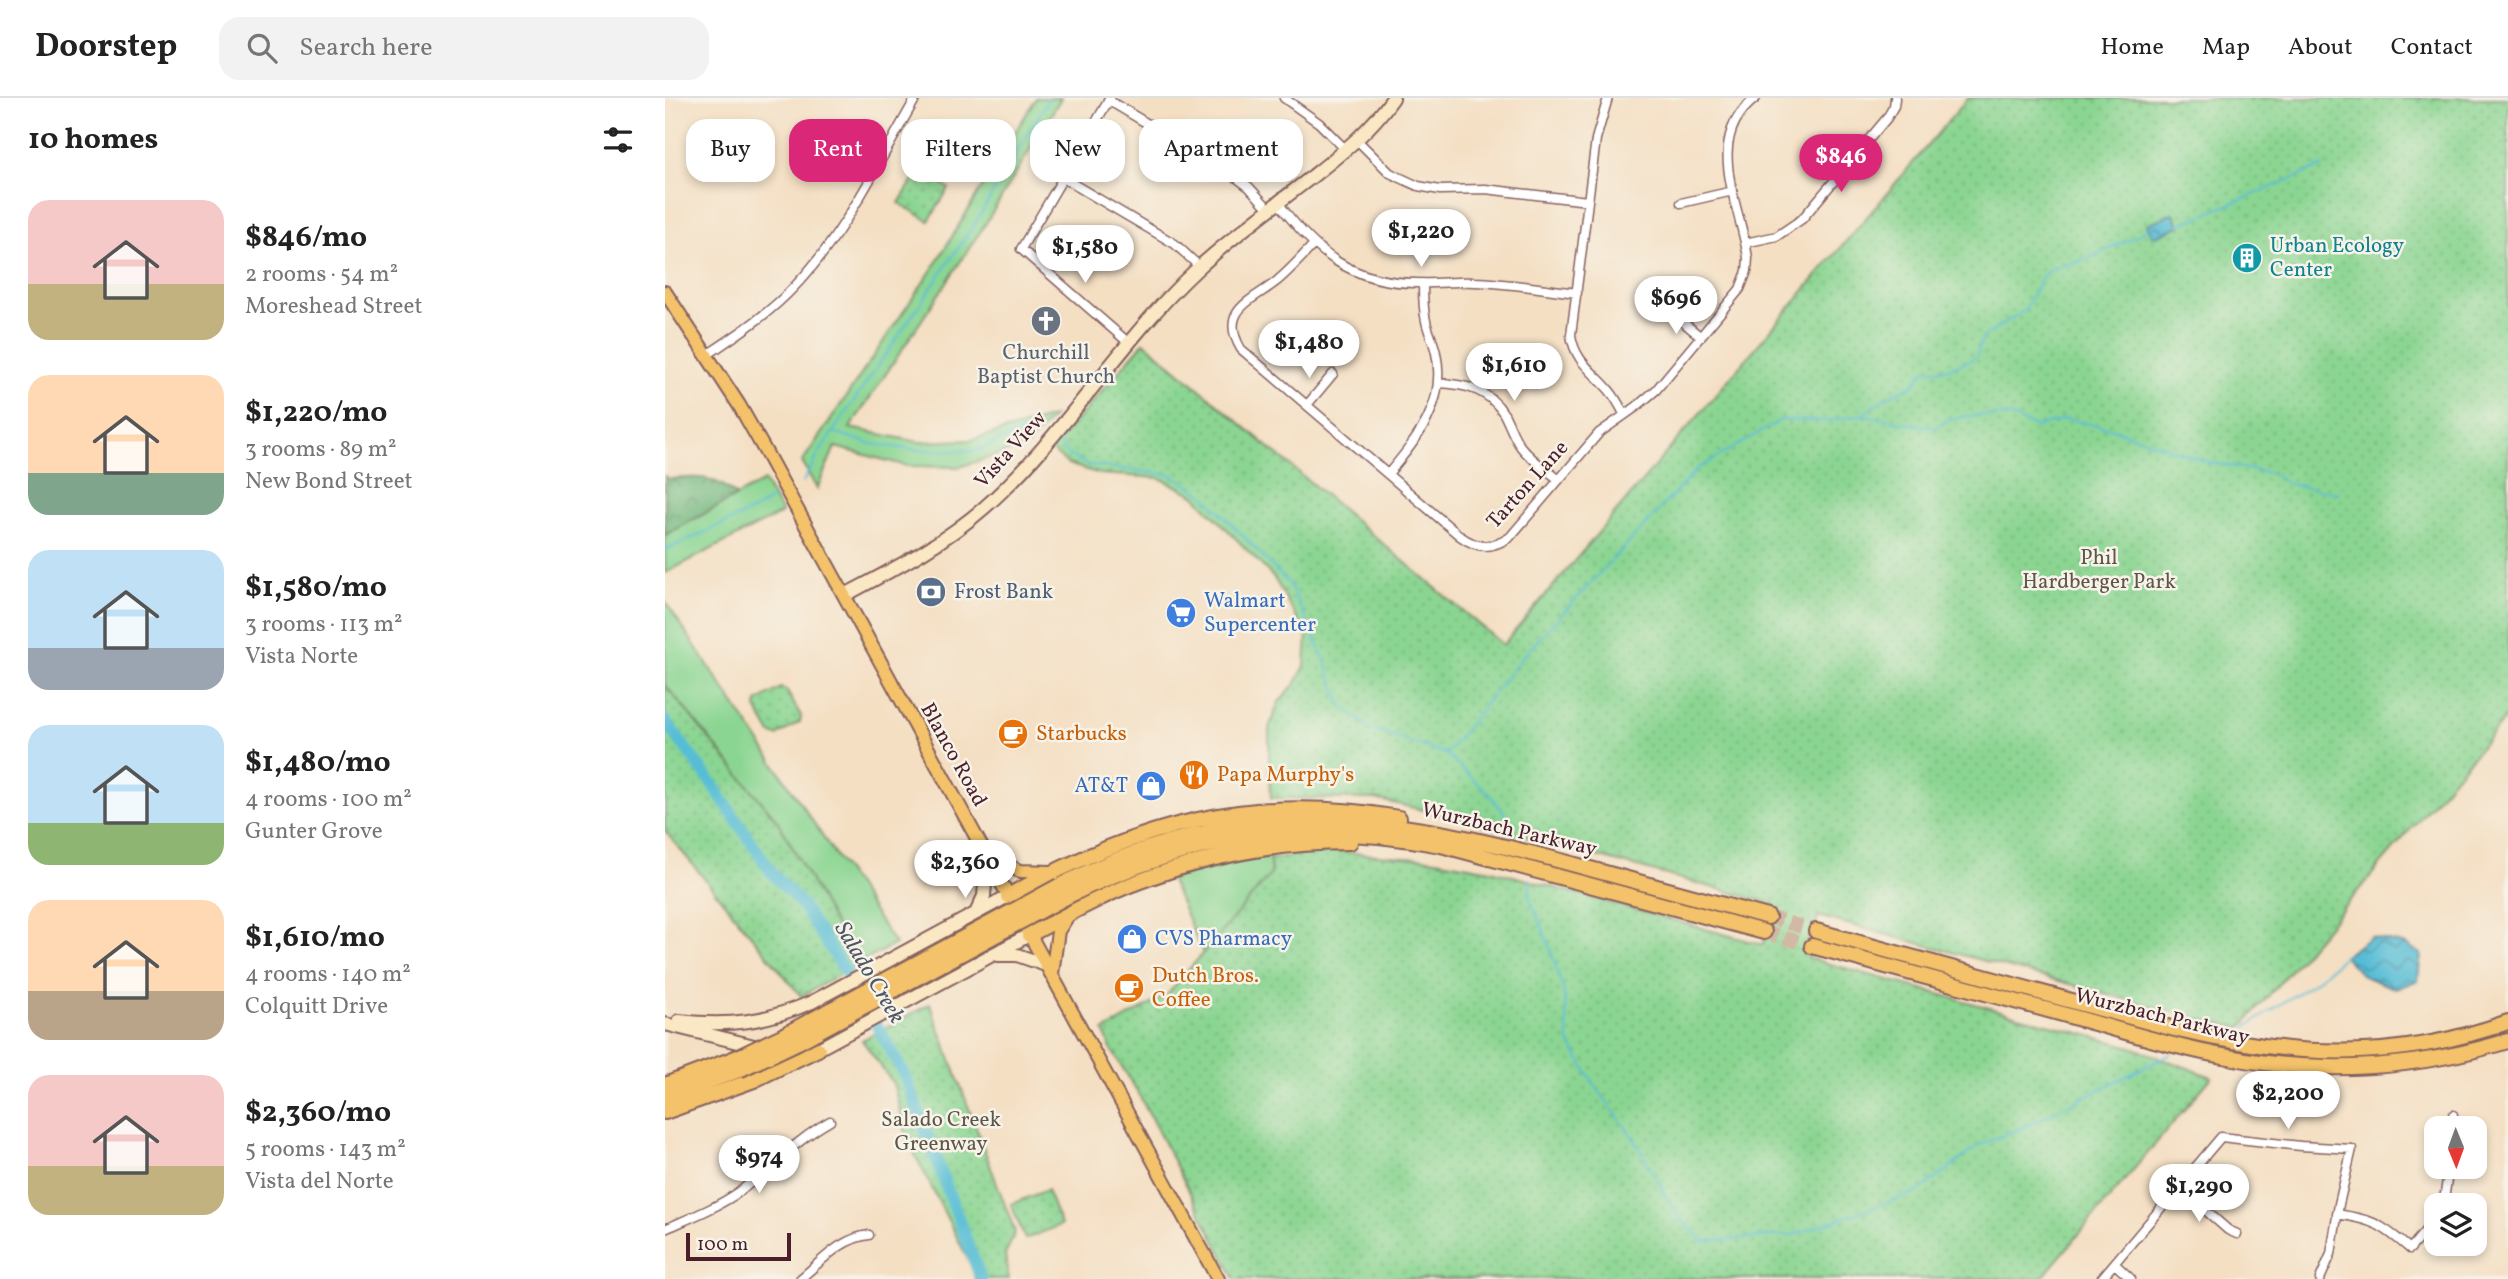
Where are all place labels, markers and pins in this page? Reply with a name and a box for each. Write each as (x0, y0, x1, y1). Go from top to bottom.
pin: $846 (1800, 134, 1882, 194)
pin: $1,220 (1364, 209, 1478, 269)
pin: $1,580 (1028, 226, 1142, 285)
place label: Urban Ecology Center (2270, 232, 2405, 285)
building icon: Urban Ecology Center (2230, 241, 2264, 275)
pin: $696 (1635, 276, 1717, 336)
church icon: Churchill Baptist Church (1029, 304, 1063, 338)
pin: $1,480 (1252, 320, 1366, 380)
place label: Churchill Baptist Church (977, 339, 1115, 392)
pin: $1,610 (1457, 344, 1571, 403)
bank icon: Frost Bank (914, 575, 948, 609)
place label: Frost Bank (954, 578, 1054, 607)
place label: Walmart Supercenter (1204, 587, 1316, 640)
supermarket icon: Walmart Supercenter (1164, 596, 1198, 630)
cafe icon: Starbucks (996, 717, 1030, 751)
place label: Starbucks (1036, 720, 1127, 749)
restaurant icon: Papa Murphy's (1177, 758, 1211, 792)
place label: Papa Murphy's (1217, 761, 1354, 790)
shop icon: AT&T (1134, 769, 1168, 803)
place label: AT&T (1075, 772, 1128, 801)
pin: $2,360 (908, 840, 1022, 900)
shop icon: CVS Pharmacy (1115, 922, 1149, 956)
place label: CVS Pharmacy (1155, 925, 1293, 954)
place label: Dutch Bros. Coffee (1152, 962, 1259, 1015)
cafe icon: Dutch Bros. Coffee (1112, 971, 1146, 1005)
pin: $2,200 (2231, 1072, 2345, 1131)
pin: $974 (718, 1136, 800, 1195)
pin: $1,290 (2142, 1164, 2256, 1224)

